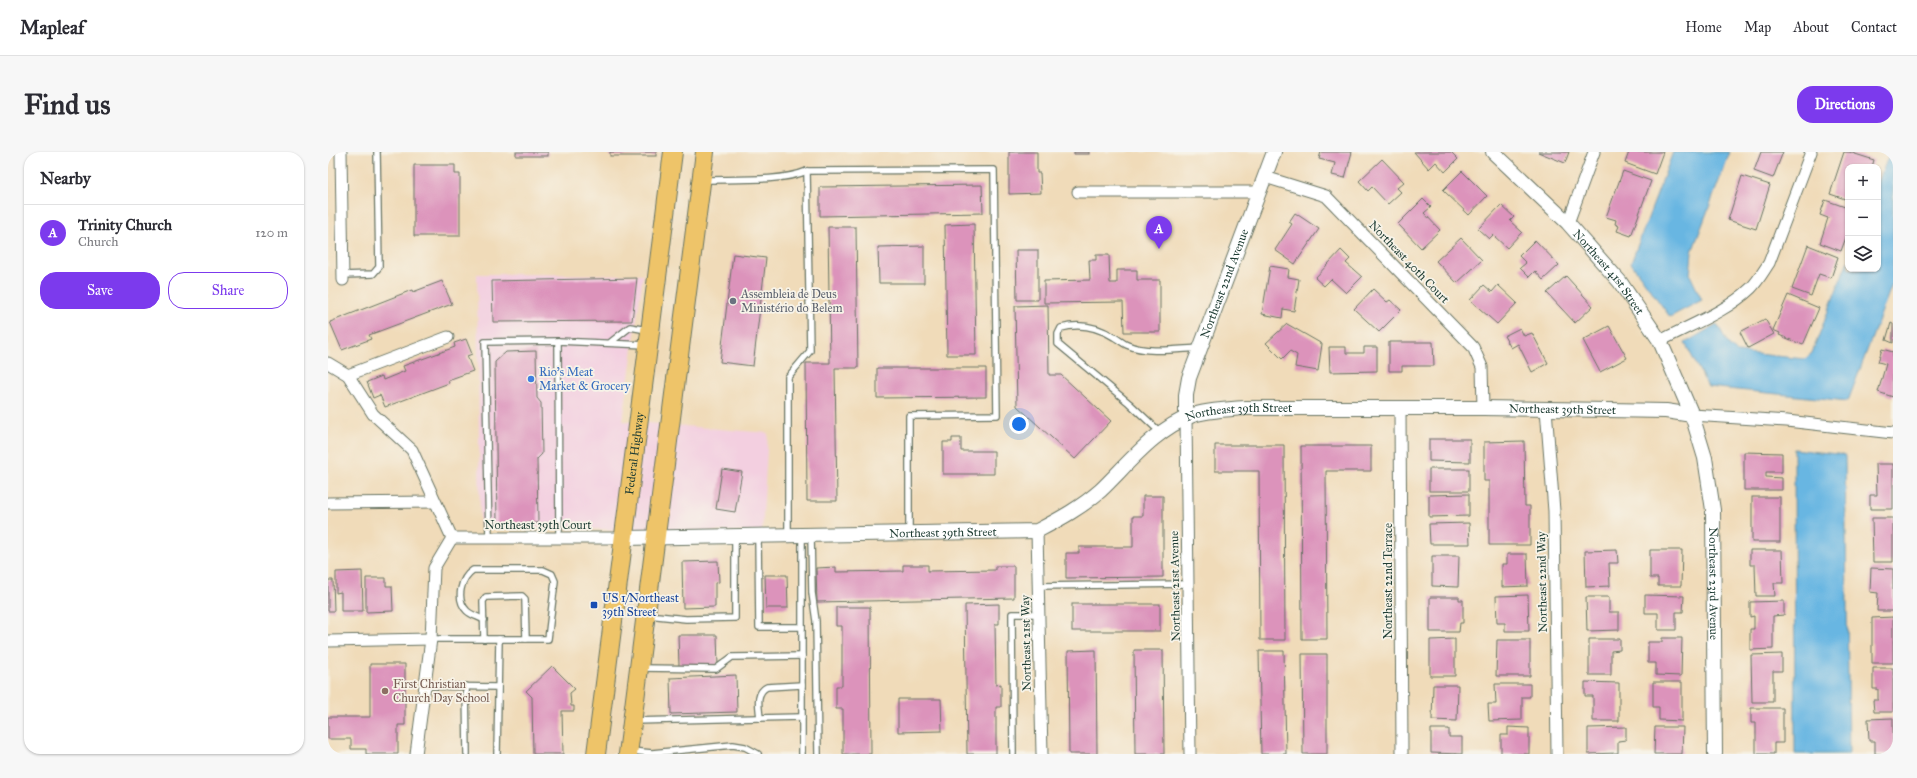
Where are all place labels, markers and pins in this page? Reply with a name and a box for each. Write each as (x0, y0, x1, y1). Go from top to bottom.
pin: A (1146, 216, 1172, 249)
place label: Assembleia de Deus Ministério do Belem (740, 287, 843, 315)
marker: Assembleia de Deus Ministério do Belem (728, 296, 738, 306)
place label: Rio's Meat Market & Grocery (539, 365, 631, 393)
marker: Rio's Meat Market & Grocery (526, 374, 536, 384)
place label: US 1/Northeast 39th Street (602, 591, 680, 619)
marker: US 1/Northeast 39th Street (589, 600, 599, 610)
place label: First Christian Church Day School (393, 677, 490, 705)
marker: First Christian Church Day School (380, 686, 390, 696)

